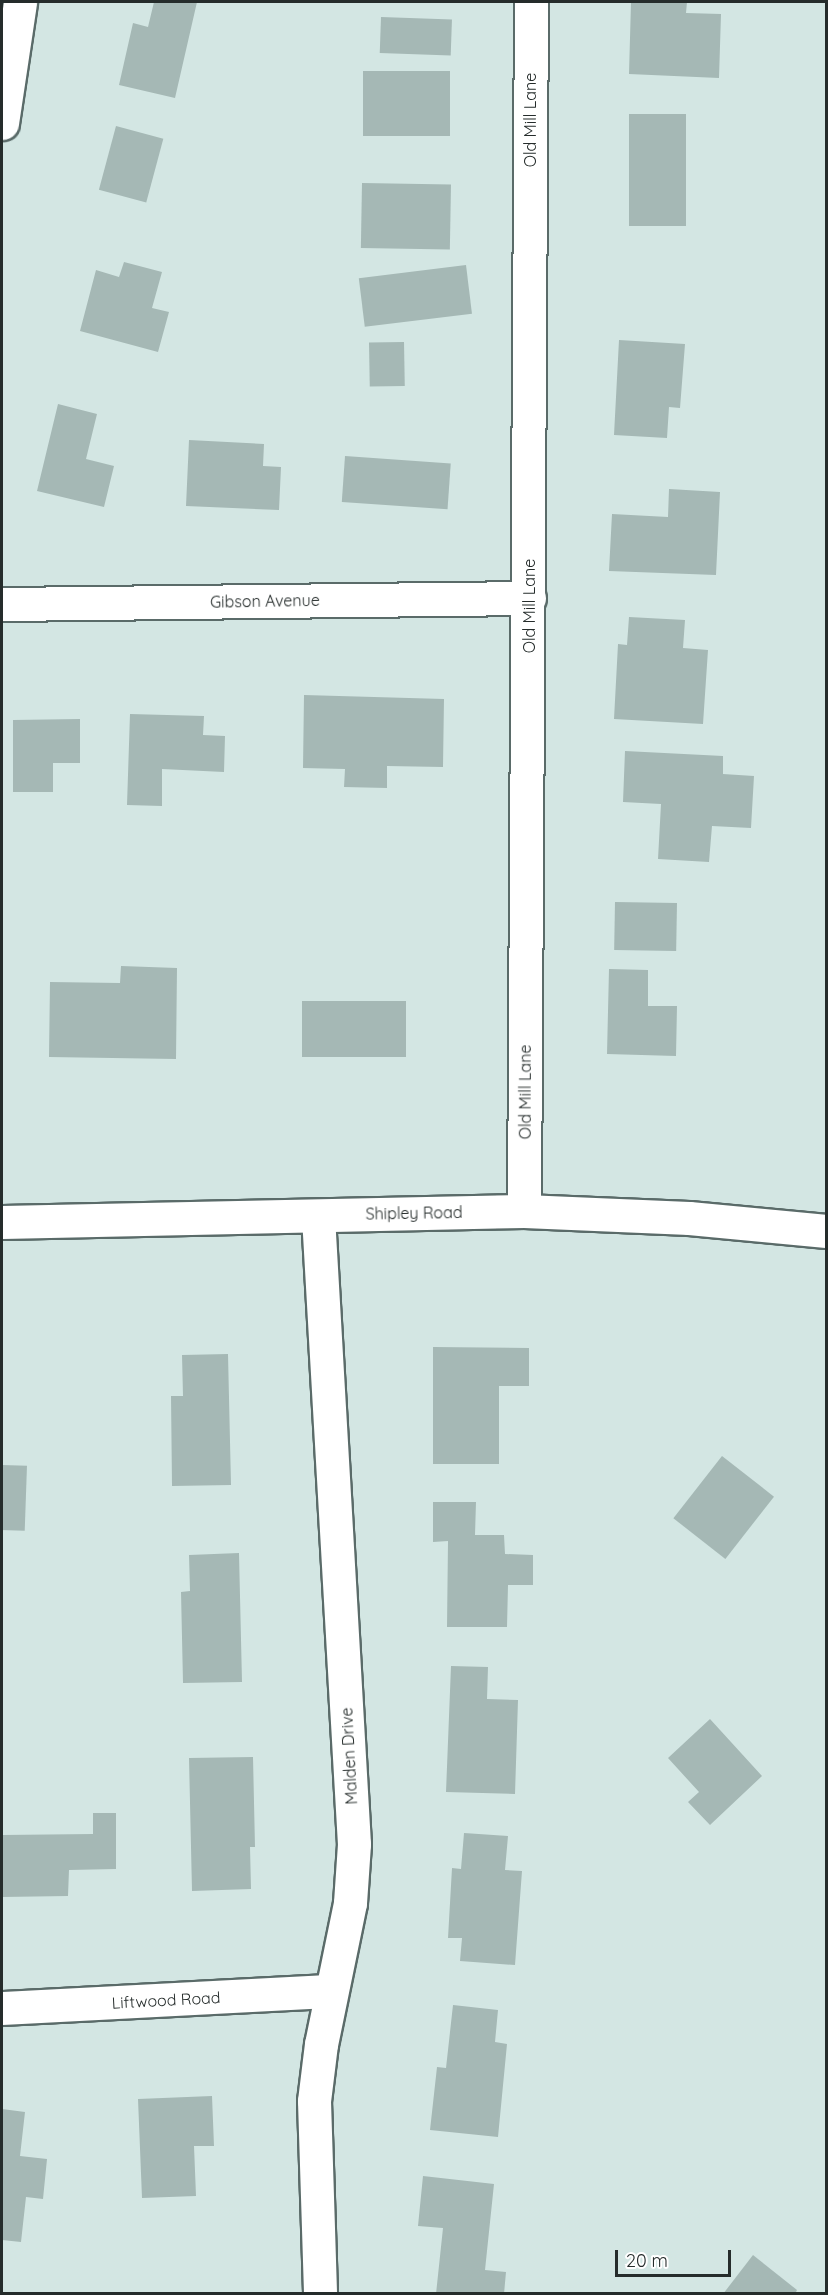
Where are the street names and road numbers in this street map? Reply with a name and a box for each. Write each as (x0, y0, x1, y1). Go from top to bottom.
street label: Old Mill Lane (520, 73, 540, 167)
street label: Old Mill Lane (519, 559, 539, 653)
street label: Gibson Avenue (210, 590, 320, 612)
street label: Old Mill Lane (515, 1045, 535, 1139)
street label: Shipley Road (365, 1203, 463, 1223)
street label: Malden Drive (337, 1707, 361, 1805)
street label: Liftwood Road (111, 1988, 221, 2012)

